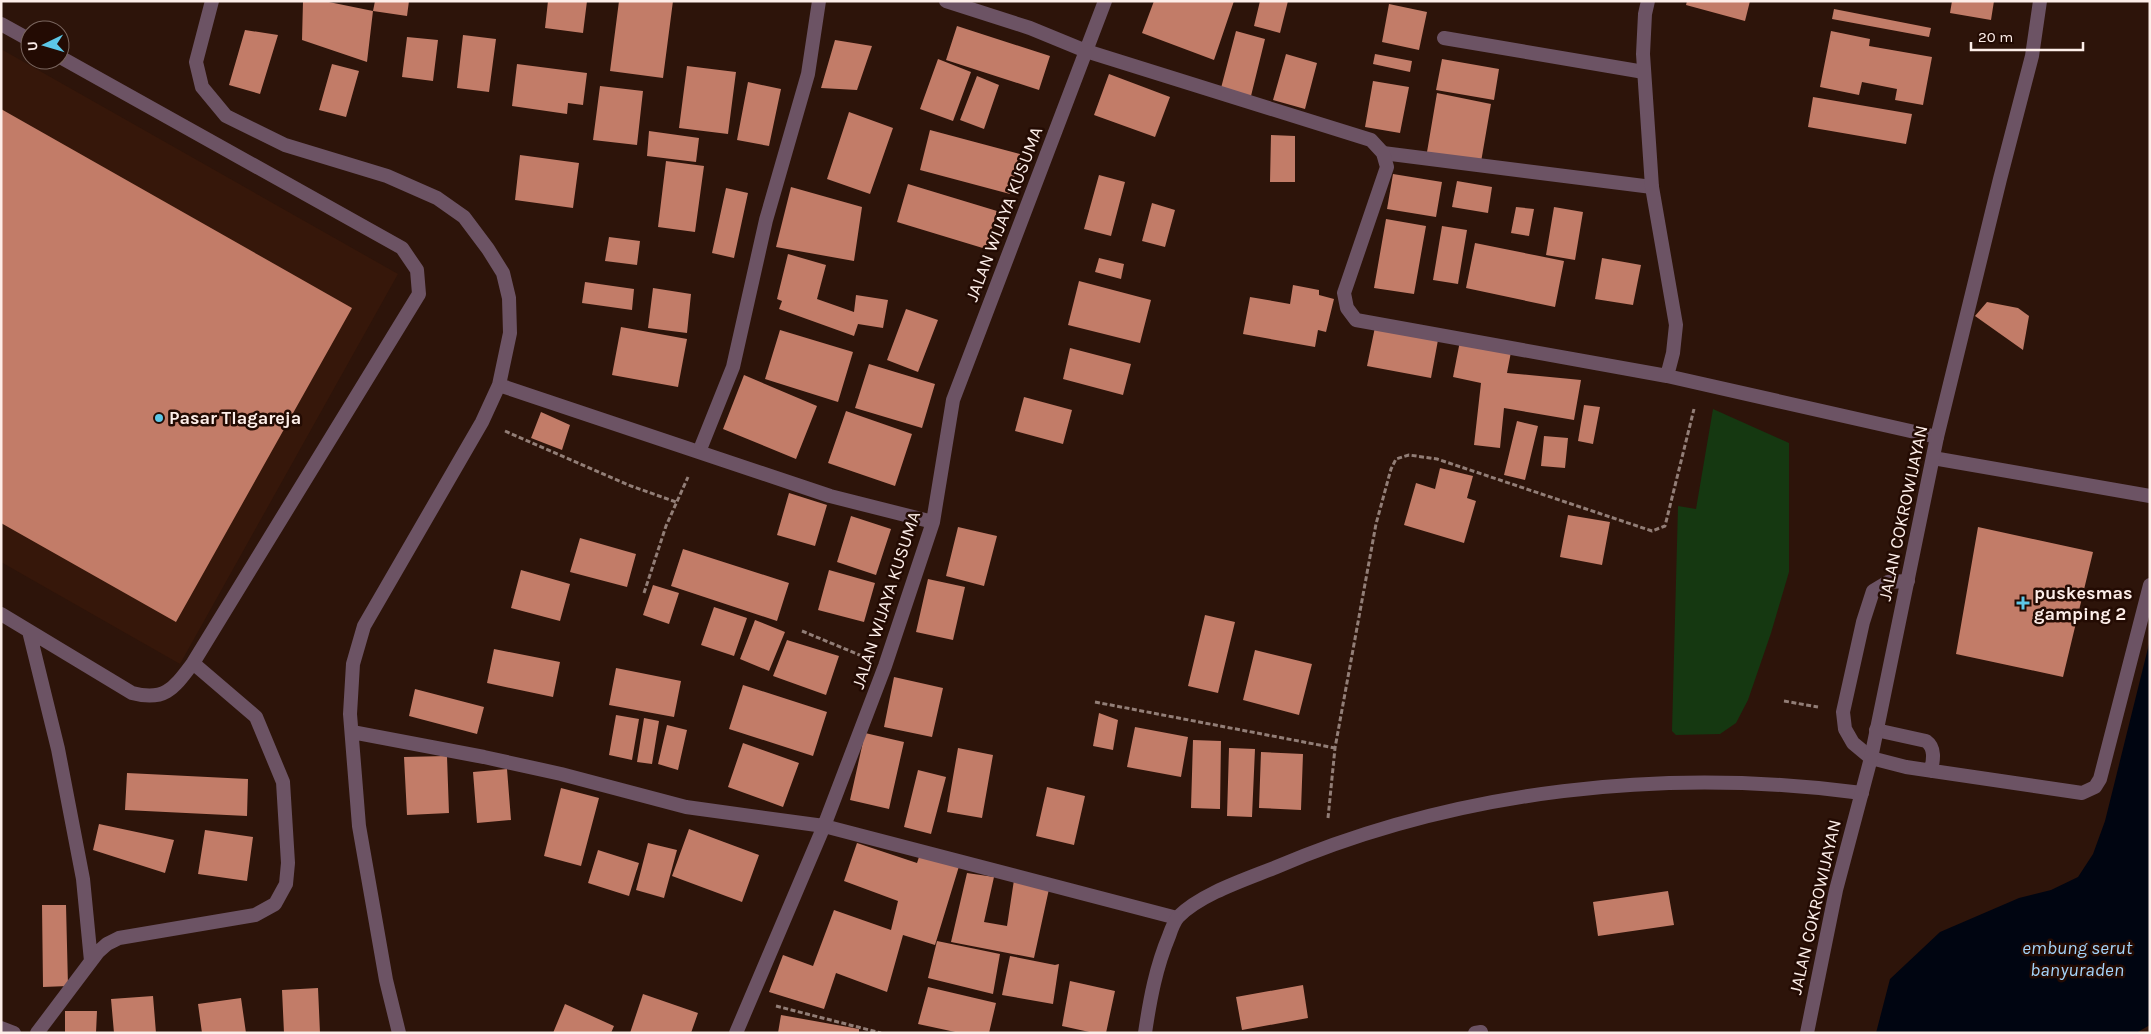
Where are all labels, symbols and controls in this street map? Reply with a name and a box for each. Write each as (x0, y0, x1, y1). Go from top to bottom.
north arrow (20, 20, 70, 70)
scale bar (1971, 20, 2084, 52)
text: 20 m (1978, 28, 2013, 46)
text: U (24, 41, 41, 52)
street label: JALAN WIJAYA KUSUMA (961, 124, 1047, 304)
place label: Pasar Tlagareja (169, 407, 301, 429)
marker: Pasar Tlagareja (153, 412, 165, 424)
street label: JALAN COKROWIJAYAN (1874, 423, 1932, 603)
street label: JALAN WIJAYA KUSUMA (847, 508, 925, 692)
place label: puskesmas gamping 2 (2034, 582, 2133, 625)
marker: puskesmas gamping 2 (2016, 596, 2030, 610)
street label: JALAN COKROWIJAYAN (1784, 817, 1846, 997)
water label: embung serut banyuraden (2022, 937, 2133, 981)

